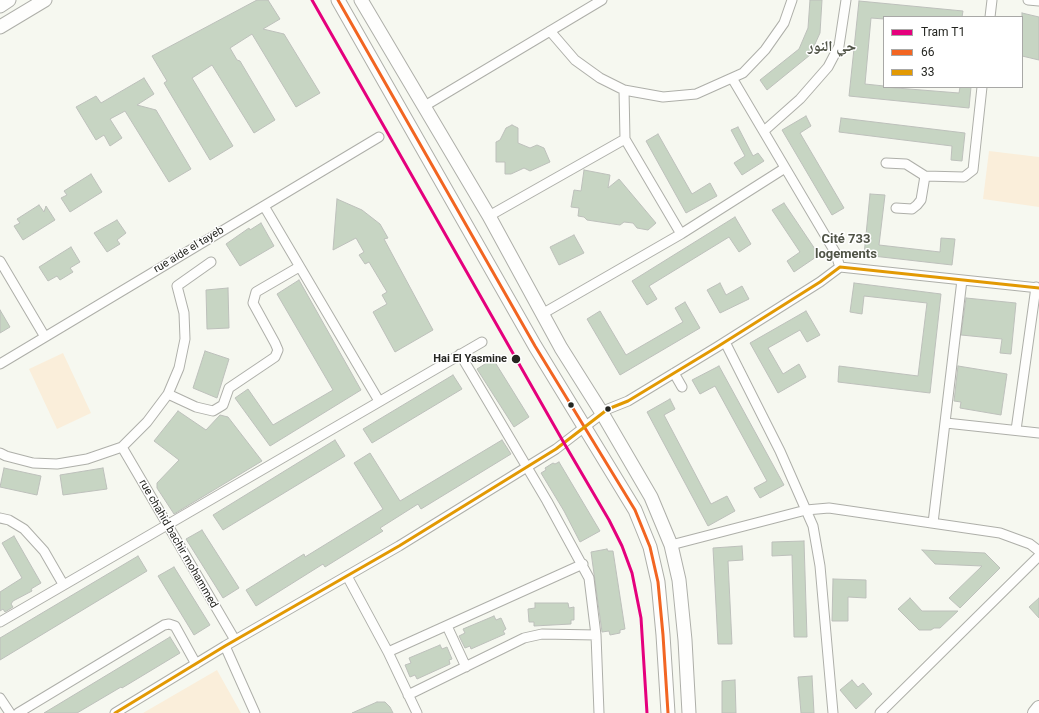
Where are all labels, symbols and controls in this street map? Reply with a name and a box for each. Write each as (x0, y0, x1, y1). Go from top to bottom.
legend (883, 16, 1023, 88)
text: Tram T1 (921, 25, 965, 39)
district label: حي النور (808, 38, 856, 56)
text: 66 (921, 45, 935, 59)
text: 33 (921, 65, 935, 79)
street label: rue aide el tayeb (151, 224, 227, 276)
district label: Cité 733 logements (815, 232, 877, 263)
place label: Hai El Yasmine (433, 352, 507, 366)
marker: Hai El Yasmine (510, 353, 522, 365)
unlabelled marker (566, 400, 576, 410)
unlabelled marker (603, 404, 613, 414)
street label: rue chahid bachir mohammed (136, 477, 220, 611)

